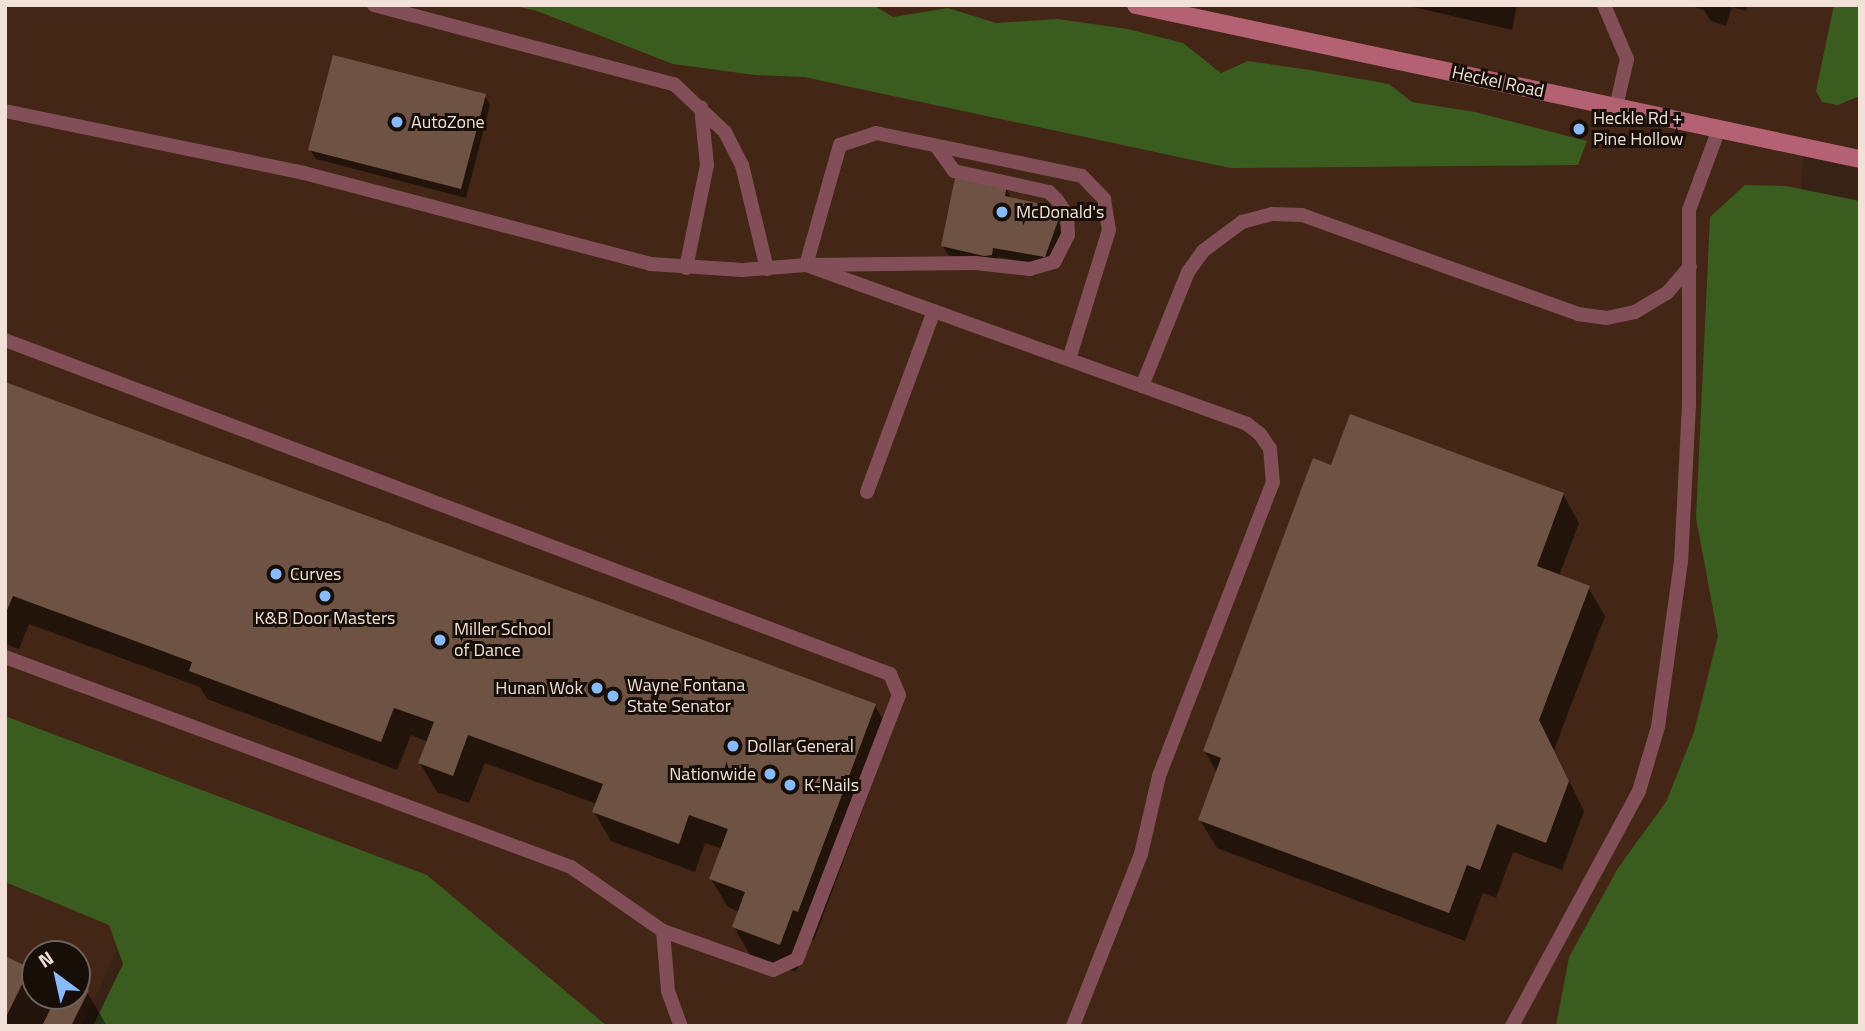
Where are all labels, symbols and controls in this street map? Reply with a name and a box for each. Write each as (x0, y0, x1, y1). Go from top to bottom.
street label: Heckel Road (1450, 62, 1546, 102)
place label: Heckle Rd + Pine Hollow (1593, 108, 1683, 150)
place label: AutoZone (411, 111, 485, 133)
marker: AutoZone (389, 114, 405, 130)
marker: Heckle Rd + Pine Hollow (1571, 121, 1587, 137)
place label: McDonald's (1016, 201, 1104, 223)
marker: McDonald's (994, 204, 1010, 220)
place label: Curves (290, 563, 341, 585)
marker: Curves (268, 566, 284, 582)
marker: K&B Door Masters (317, 588, 333, 604)
place label: K&B Door Masters (255, 607, 395, 629)
place label: Miller School of Dance (454, 619, 551, 662)
marker: Miller School of Dance (432, 632, 448, 648)
place label: Wayne Fontana State Senator (627, 675, 745, 718)
place label: Hunan Wok (495, 677, 583, 699)
marker: Hunan Wok (589, 680, 605, 696)
marker: Wayne Fontana State Senator (605, 688, 621, 704)
place label: Dollar General (747, 735, 854, 757)
marker: Dollar General (725, 738, 741, 754)
place label: Nationwide (669, 763, 756, 785)
marker: Nationwide (762, 766, 778, 782)
place label: K-Nails (804, 774, 859, 796)
marker: K-Nails (782, 777, 798, 793)
north arrow (21, 940, 91, 1010)
text: N (32, 943, 59, 974)

